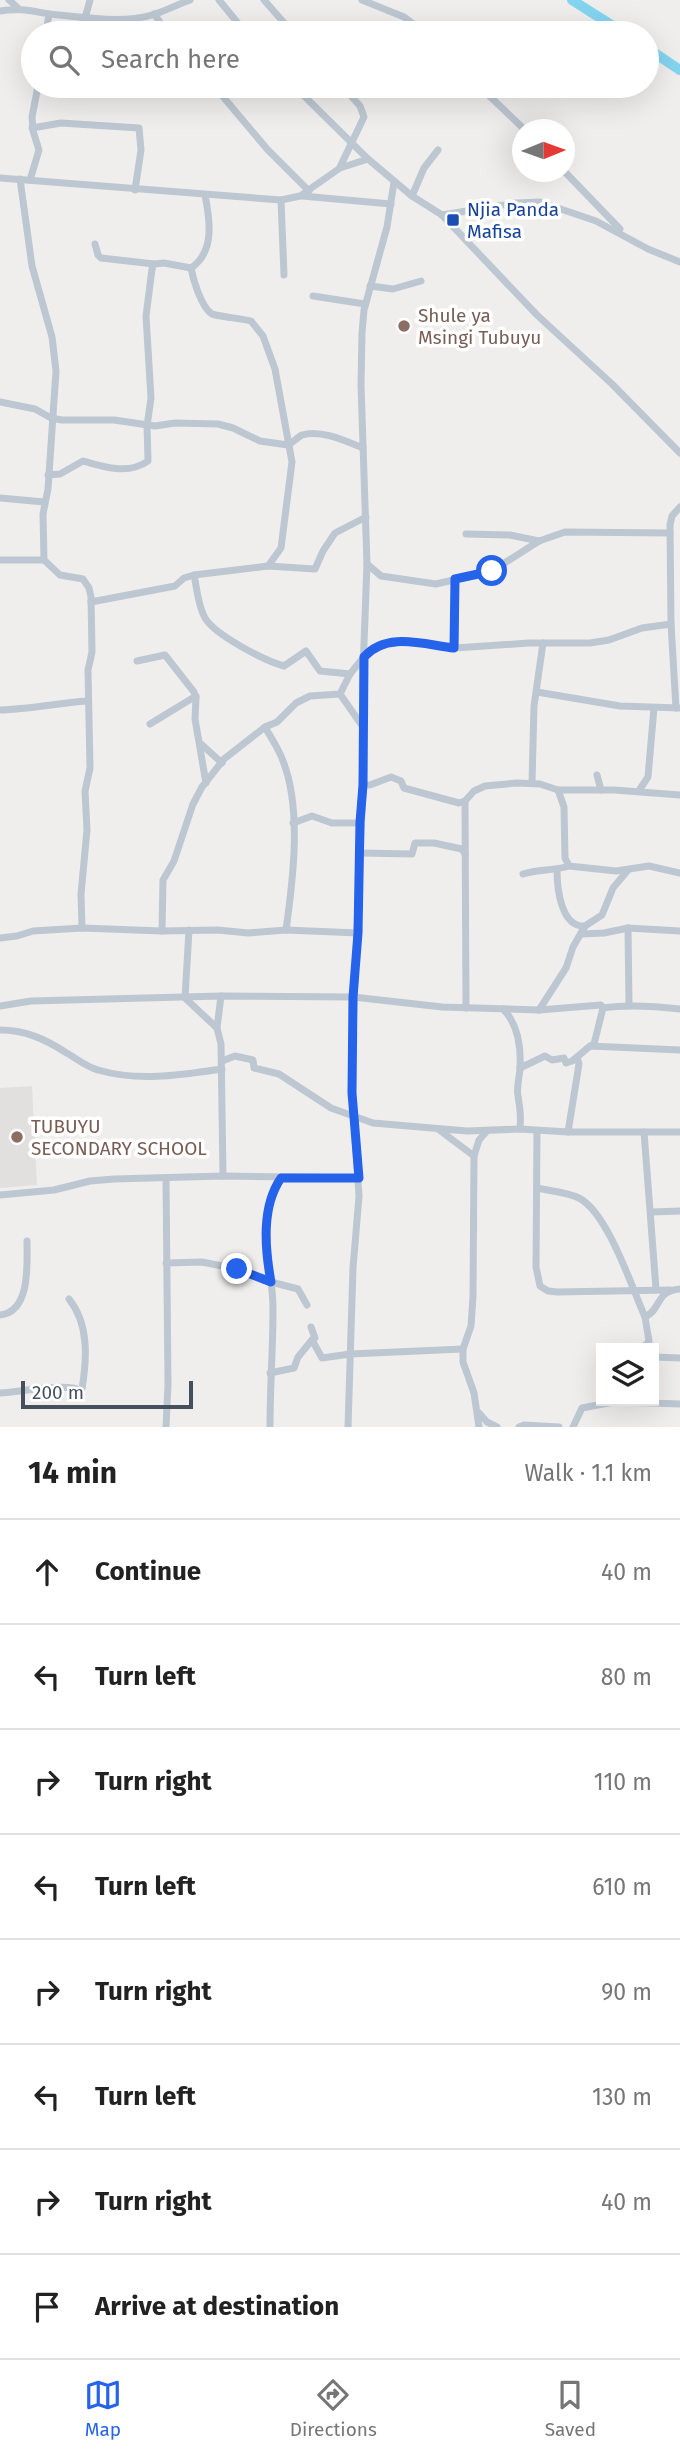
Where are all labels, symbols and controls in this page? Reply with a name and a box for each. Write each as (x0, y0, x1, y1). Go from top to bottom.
search box (21, 21, 659, 98)
icon: search (45, 41, 83, 79)
text: Search here (101, 44, 240, 75)
north arrow (512, 119, 575, 182)
place label: Njia Panda Mafisa (467, 198, 559, 243)
marker: Njia Panda Mafisa (445, 212, 461, 228)
place label: Shule ya Msingi Tubuyu (418, 304, 541, 349)
marker: Shule ya Msingi Tubuyu (396, 318, 412, 334)
route start (476, 555, 507, 586)
place label: TUBUYU SECONDARY SCHOOL (31, 1115, 207, 1160)
marker: TUBUYU SECONDARY SCHOOL (9, 1129, 25, 1145)
route end (221, 1253, 252, 1284)
map controls (596, 1343, 659, 1406)
button: layers (596, 1343, 659, 1406)
scale bar (21, 1378, 192, 1410)
text: 200 m (32, 1381, 84, 1404)
text: 14 min (28, 1455, 117, 1491)
text: Walk · 1.1 km (524, 1459, 652, 1487)
icon: ahead (28, 1553, 66, 1591)
text: Continue (95, 1556, 201, 1587)
text: 40 m (601, 1558, 652, 1586)
icon: left (28, 1658, 66, 1696)
text: Turn left (95, 1661, 196, 1692)
text: 80 m (601, 1663, 652, 1691)
icon: right (28, 1763, 66, 1801)
text: Turn right (95, 1766, 212, 1797)
text: 110 m (594, 1768, 652, 1796)
icon: left (28, 1868, 66, 1906)
text: Turn left (95, 1871, 196, 1902)
text: 610 m (592, 1873, 652, 1901)
icon: right (28, 1973, 66, 2011)
text: Turn right (95, 1976, 212, 2007)
text: 90 m (601, 1978, 652, 2006)
icon: left (28, 2078, 66, 2116)
text: Turn left (95, 2081, 196, 2112)
text: 130 m (592, 2083, 652, 2111)
icon: right (28, 2183, 66, 2221)
text: Turn right (95, 2186, 212, 2217)
text: 40 m (601, 2188, 652, 2216)
icon: arrive (28, 2288, 66, 2326)
text: Arrive at destination (95, 2291, 339, 2322)
tab: Map (84, 2376, 122, 2441)
tab: Directions (290, 2376, 377, 2441)
tab: Saved (545, 2376, 596, 2441)

